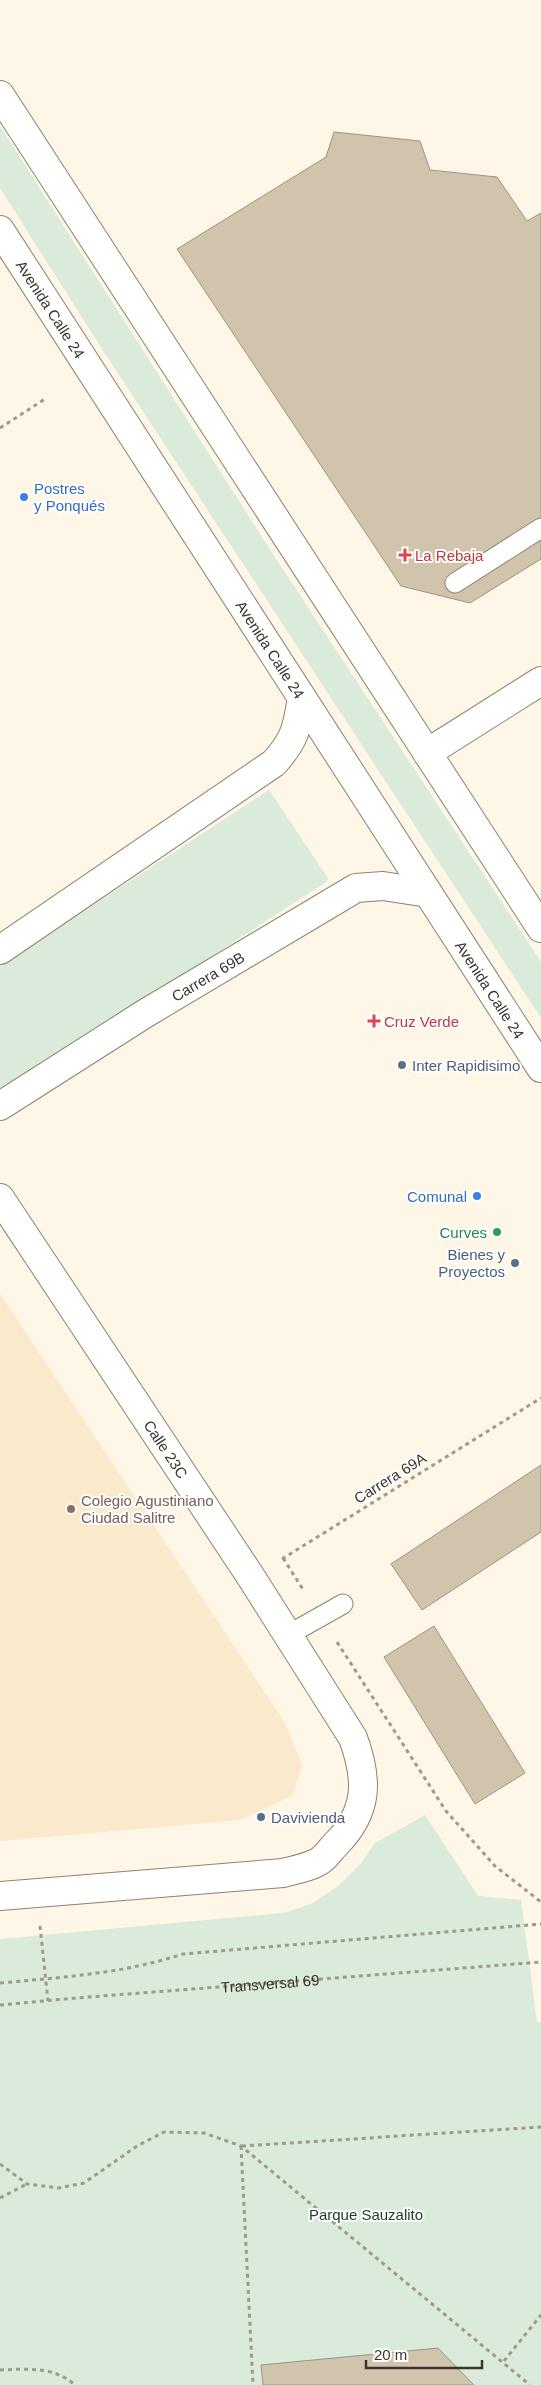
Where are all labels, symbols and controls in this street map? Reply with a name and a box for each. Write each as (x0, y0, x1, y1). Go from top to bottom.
street label: Avenida Calle 24 (13, 257, 89, 361)
place label: Postres y Ponqués (34, 480, 105, 514)
marker: Postres y Ponqués (18, 491, 30, 503)
place label: La Rebaja (415, 547, 484, 564)
marker: La Rebaja (399, 549, 411, 561)
street label: Avenida Calle 24 (233, 597, 308, 701)
street label: Avenida Calle 24 (452, 937, 528, 1042)
street label: Carrera 69B (168, 948, 247, 1004)
place label: Cruz Verde (384, 1013, 459, 1030)
marker: Cruz Verde (368, 1015, 380, 1027)
place label: Inter Rapidisimo (412, 1057, 520, 1074)
marker: Inter Rapidisimo (396, 1059, 408, 1071)
place label: Comunal (407, 1188, 467, 1205)
marker: Comunal (471, 1190, 483, 1202)
place label: Curves (439, 1224, 487, 1241)
marker: Curves (491, 1226, 503, 1238)
place label: Bienes y Proyectos (438, 1246, 505, 1280)
marker: Bienes y Proyectos (509, 1257, 521, 1269)
street label: Calle 23C (141, 1417, 192, 1481)
street label: Carrera 69A (351, 1449, 429, 1507)
place label: Colegio Agustiniano Ciudad Salitre (81, 1492, 214, 1526)
marker: Colegio Agustiniano Ciudad Salitre (65, 1503, 77, 1515)
place label: Davivienda (271, 1809, 346, 1826)
marker: Davivienda (255, 1811, 267, 1823)
street label: Transversal 69 (220, 1971, 320, 1995)
park label: Parque Sauzalito (309, 2206, 423, 2223)
scale bar (366, 2338, 482, 2370)
text: 20 m (374, 2346, 407, 2363)

